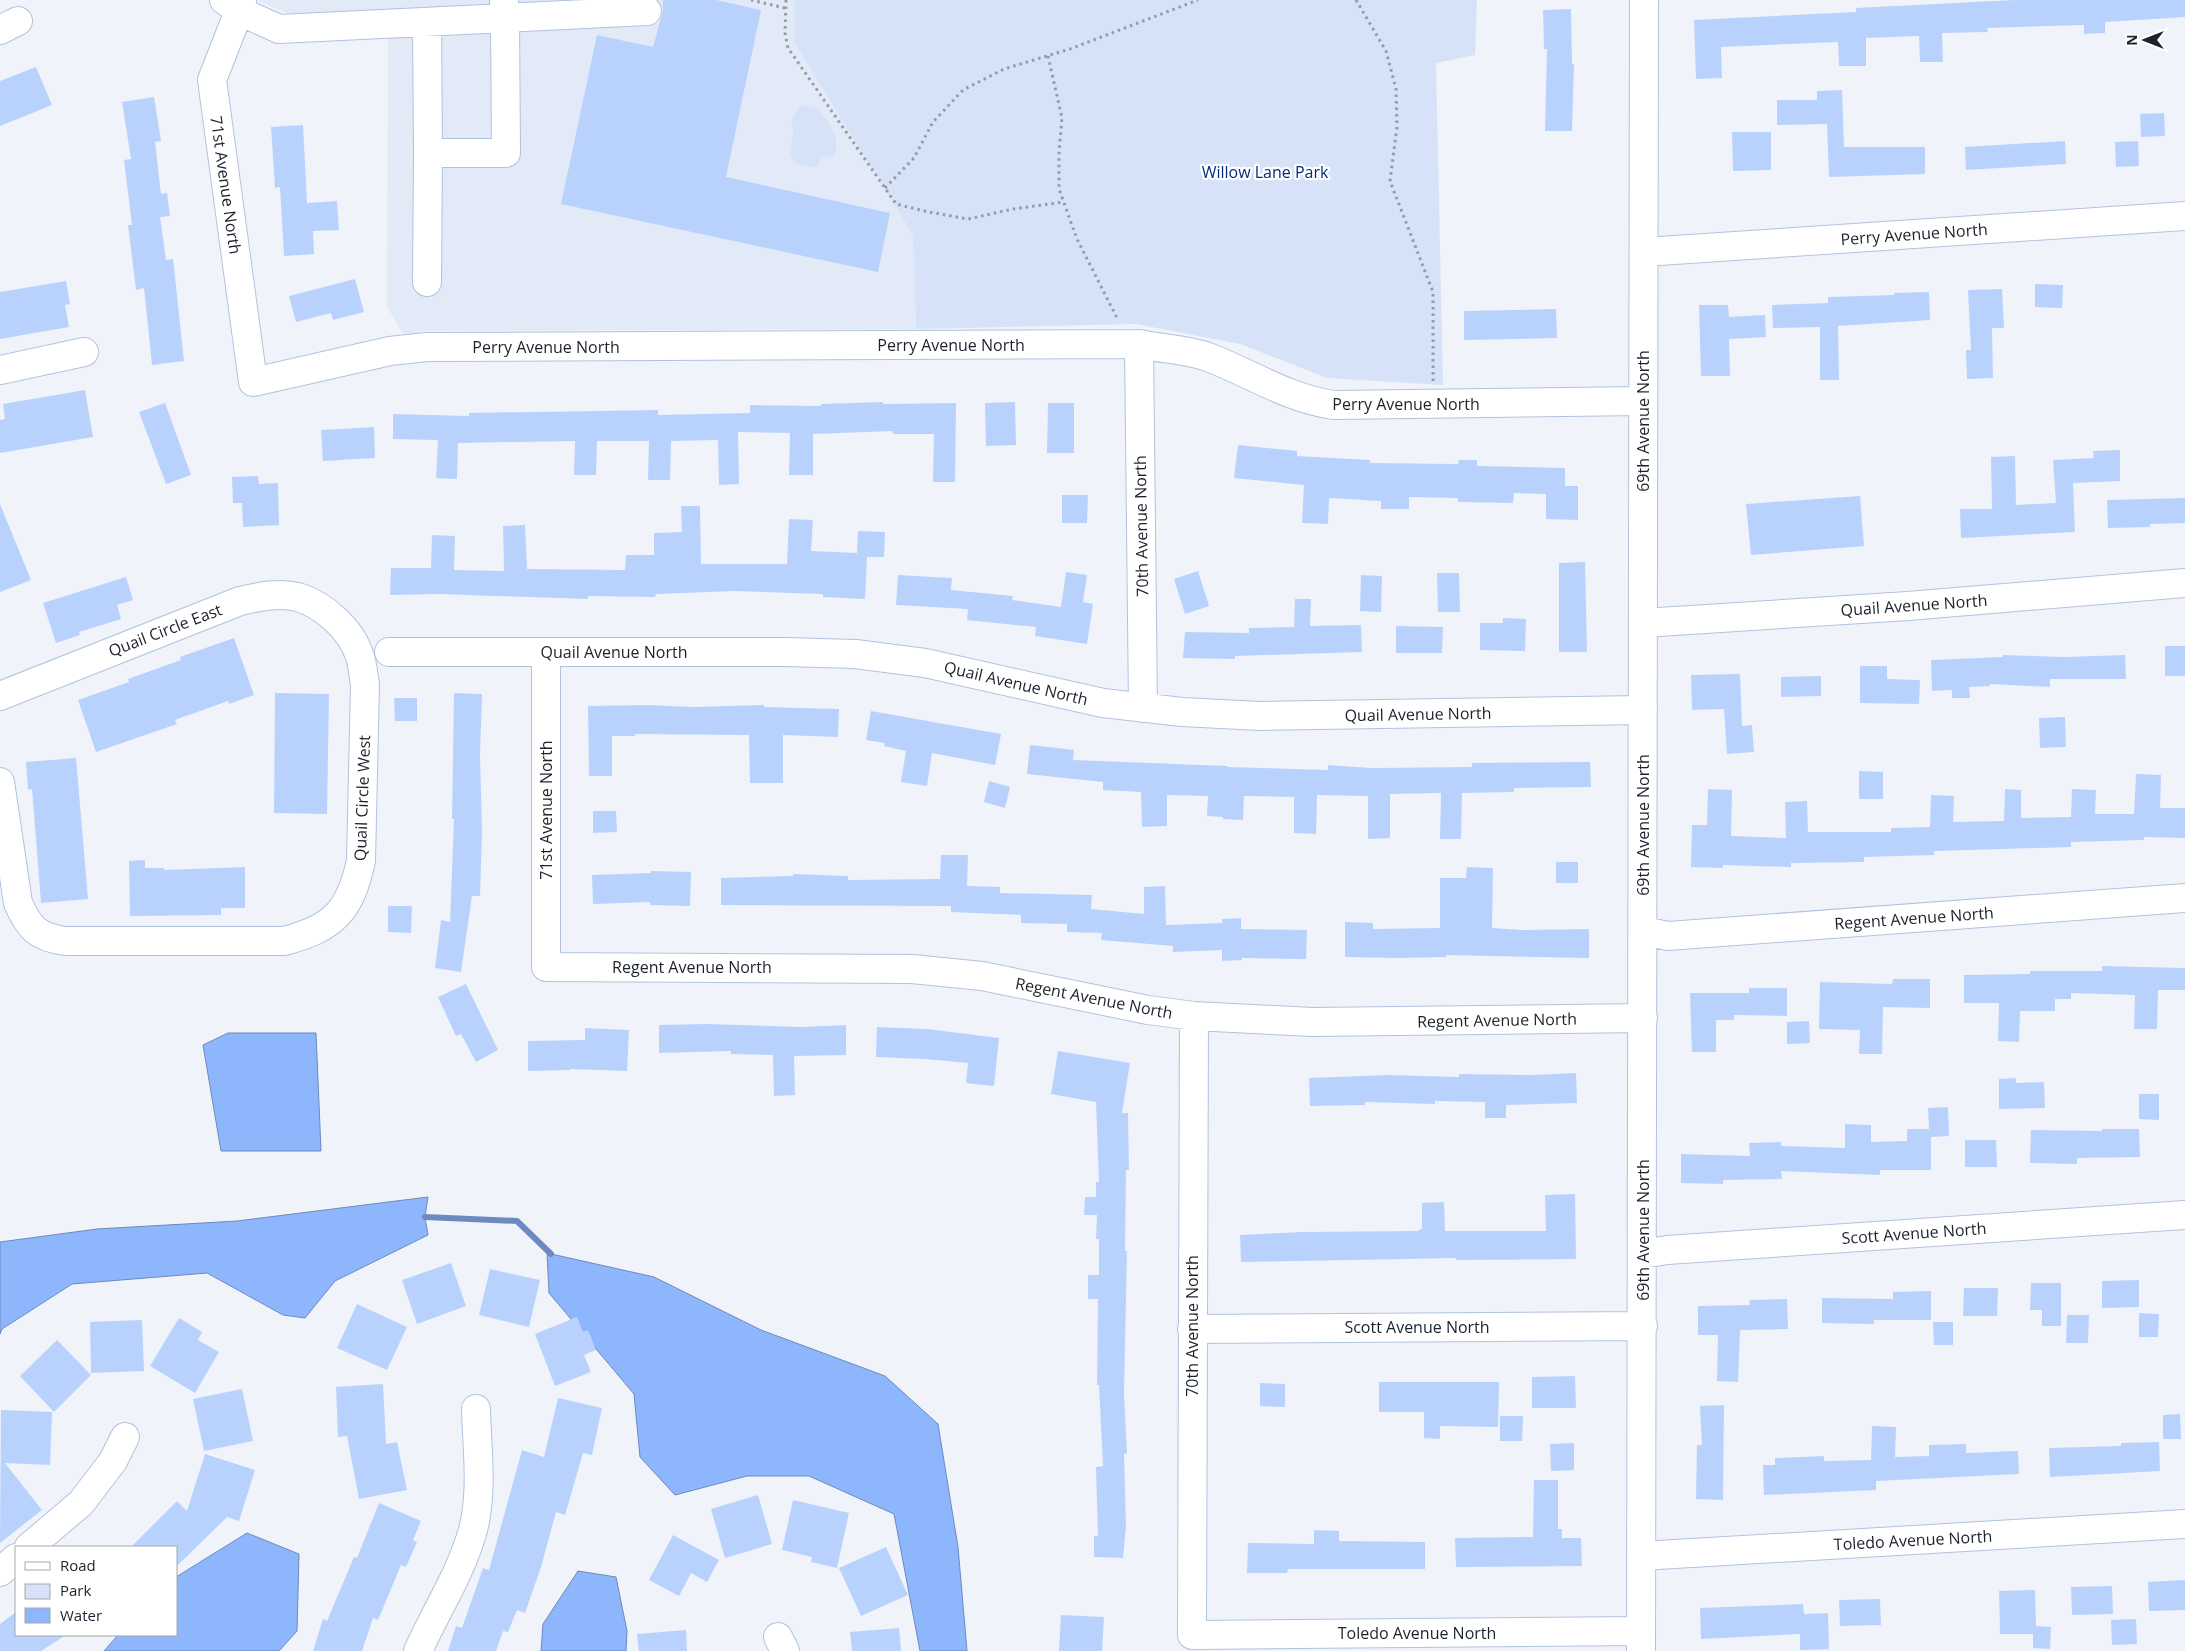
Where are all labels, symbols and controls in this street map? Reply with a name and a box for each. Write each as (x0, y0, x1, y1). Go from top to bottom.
north arrow (2120, 15, 2170, 65)
text: N (2122, 34, 2141, 46)
street label: 71st Avenue North (205, 114, 247, 256)
park label: Willow Lane Park (1202, 161, 1329, 183)
street label: Perry Avenue North (1840, 218, 1988, 250)
street label: Perry Avenue North (877, 334, 1025, 356)
street label: Perry Avenue North (472, 336, 620, 358)
street label: 69th Avenue North (1632, 350, 1654, 492)
street label: Perry Avenue North (1332, 393, 1480, 415)
street label: 70th Avenue North (1129, 455, 1153, 597)
street label: Quail Avenue North (1840, 589, 1988, 621)
street label: Quail Circle East (105, 598, 225, 662)
street label: Quail Avenue North (541, 641, 687, 663)
street label: Quail Avenue North (942, 656, 1090, 710)
street label: Quail Avenue North (1344, 702, 1492, 726)
street label: Quail Circle West (349, 734, 375, 861)
street label: 71st Avenue North (535, 740, 557, 880)
street label: 69th Avenue North (1632, 754, 1654, 896)
street label: Regent Avenue North (1834, 901, 1994, 935)
street label: Regent Avenue North (612, 956, 772, 978)
street label: Regent Avenue North (1013, 972, 1175, 1024)
street label: Regent Avenue North (1417, 1008, 1577, 1032)
street label: 69th Avenue North (1632, 1159, 1654, 1301)
street label: Scott Avenue North (1841, 1217, 1987, 1249)
street label: 70th Avenue North (1181, 1255, 1203, 1397)
street label: Scott Avenue North (1344, 1316, 1490, 1338)
street label: Toledo Avenue North (1833, 1525, 1993, 1555)
legend (15, 1546, 178, 1636)
text: Road (60, 1555, 96, 1575)
text: Park (60, 1580, 91, 1600)
text: Water (60, 1605, 102, 1625)
street label: Toledo Avenue North (1338, 1622, 1496, 1644)

